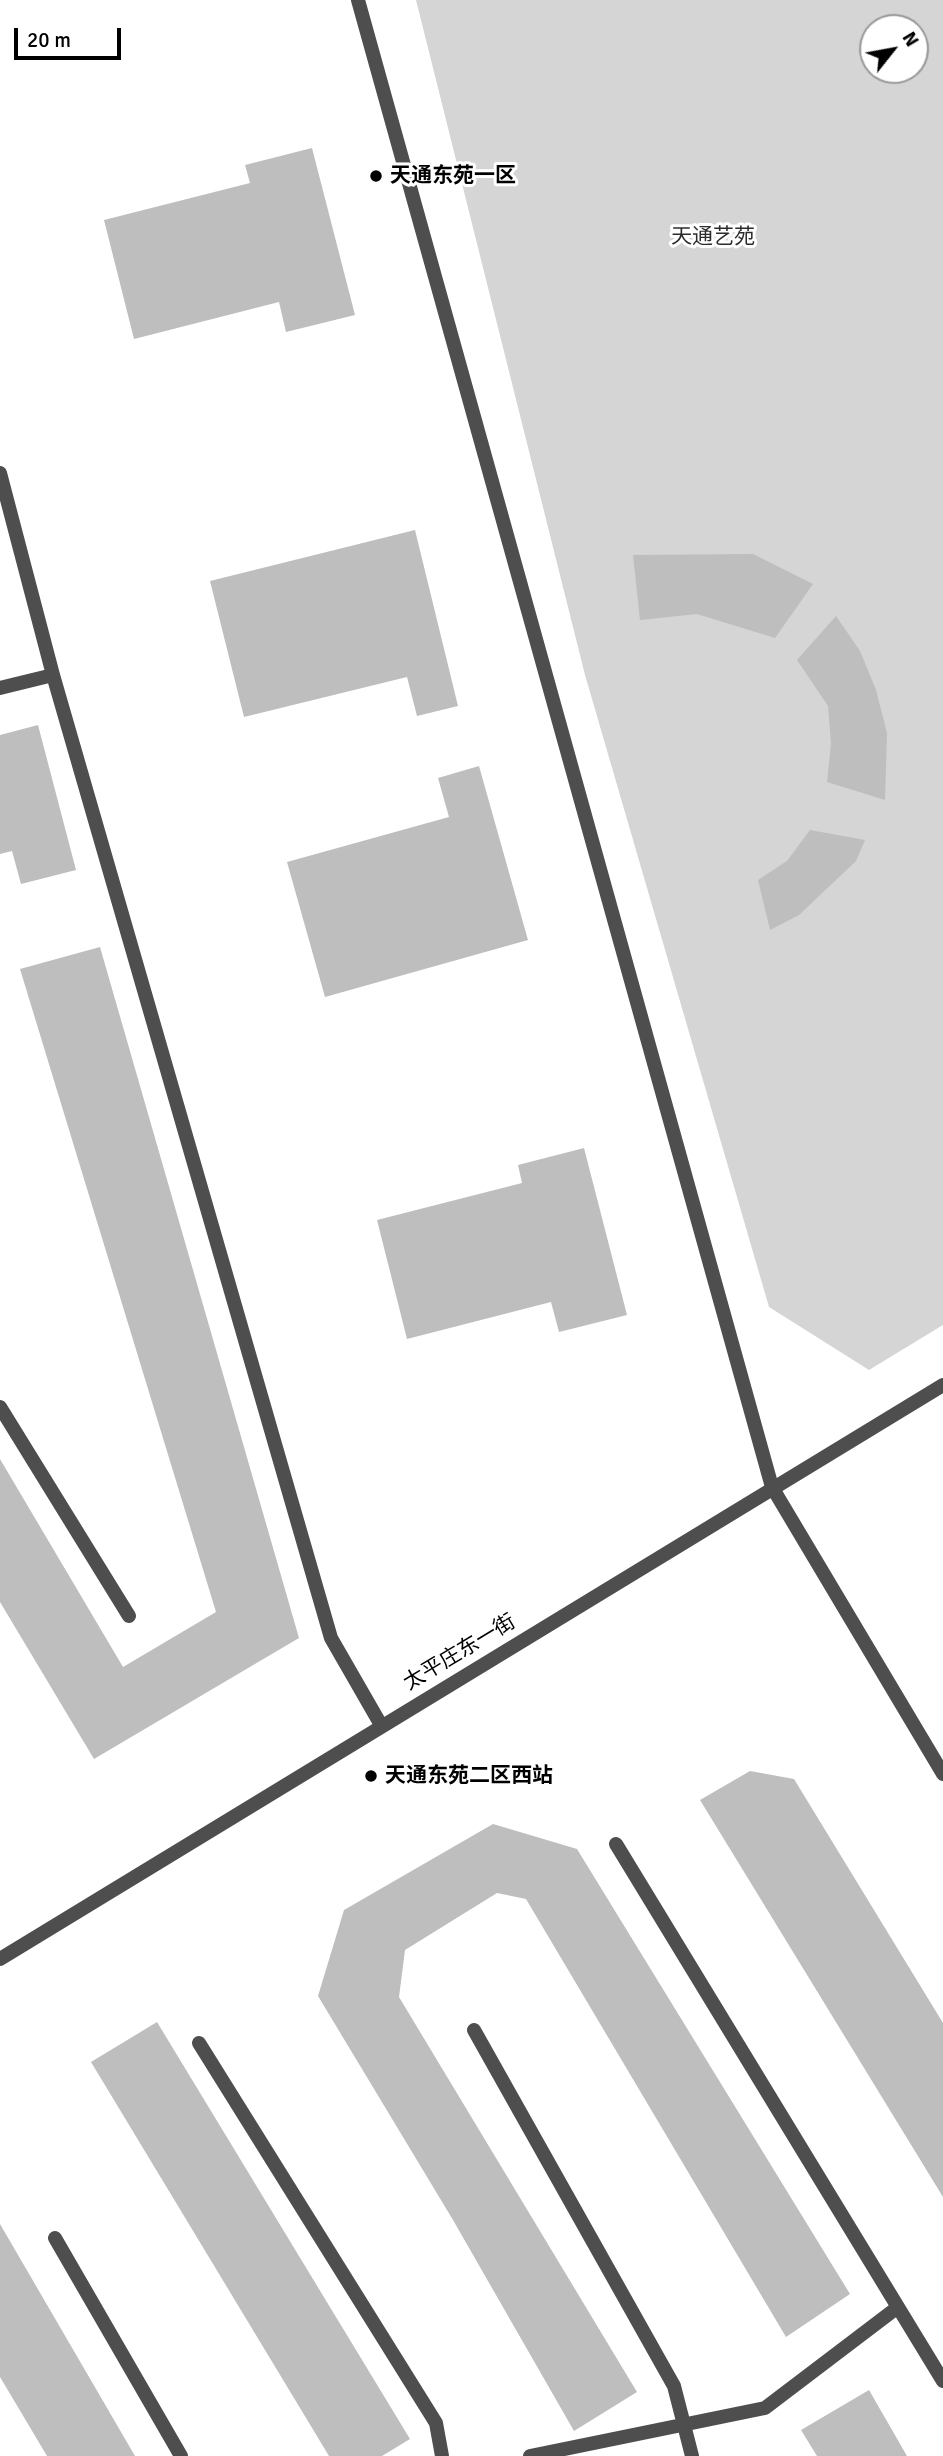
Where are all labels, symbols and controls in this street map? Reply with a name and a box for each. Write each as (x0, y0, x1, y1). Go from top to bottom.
scale bar (18, 14, 124, 58)
north arrow (859, 14, 929, 84)
text: 20 m (27, 27, 71, 53)
text: N (897, 27, 924, 51)
place label: 天通东苑一区 (390, 163, 516, 189)
marker: 天通东苑一区 (368, 168, 384, 184)
park label: 天通艺苑 (671, 224, 755, 250)
street label: 太平庄东一街 (400, 1610, 520, 1696)
place label: 天通东苑二区西站 (385, 1763, 553, 1789)
marker: 天通东苑二区西站 (363, 1768, 379, 1784)

